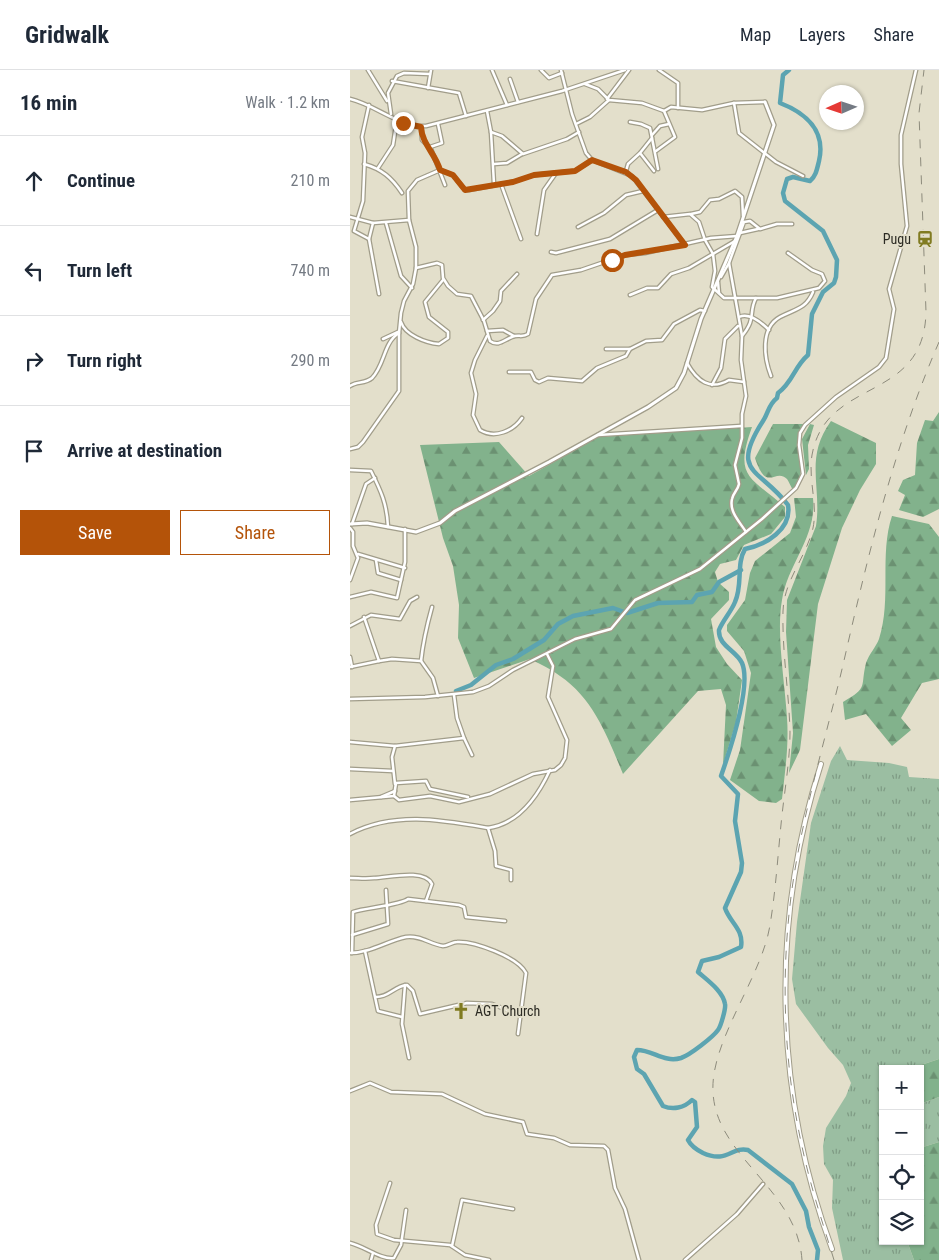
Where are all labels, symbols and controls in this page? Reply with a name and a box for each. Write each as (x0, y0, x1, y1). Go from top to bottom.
text: Gridwalk (25, 21, 109, 49)
text: Map (740, 24, 771, 45)
text: Layers (799, 24, 846, 45)
text: Share (874, 24, 914, 45)
north arrow (819, 85, 864, 130)
text: 16 min (20, 91, 77, 115)
text: Walk · 1.2 km (245, 93, 330, 112)
route end (392, 112, 415, 135)
icon: ahead (20, 167, 48, 195)
text: Continue (67, 169, 135, 192)
text: 210 m (291, 171, 330, 190)
station icon: Pugu (915, 229, 935, 249)
place label: Pugu (883, 231, 911, 247)
route start (601, 249, 624, 272)
icon: left (20, 257, 48, 285)
text: Turn left (67, 259, 132, 282)
text: 740 m (291, 261, 330, 280)
icon: right (20, 347, 48, 375)
text: Turn right (67, 349, 142, 372)
text: 290 m (291, 351, 330, 370)
icon: arrive (20, 437, 48, 465)
text: Arrive at destination (67, 439, 222, 462)
button: Save (20, 510, 170, 555)
button: Share (180, 510, 330, 555)
church icon: AGT Church (451, 1001, 471, 1021)
place label: AGT Church (475, 1003, 540, 1019)
map controls (879, 1065, 924, 1245)
button: + (879, 1065, 924, 1110)
button: − (879, 1110, 924, 1155)
button: locate (879, 1155, 924, 1200)
button: layers (879, 1200, 924, 1245)

